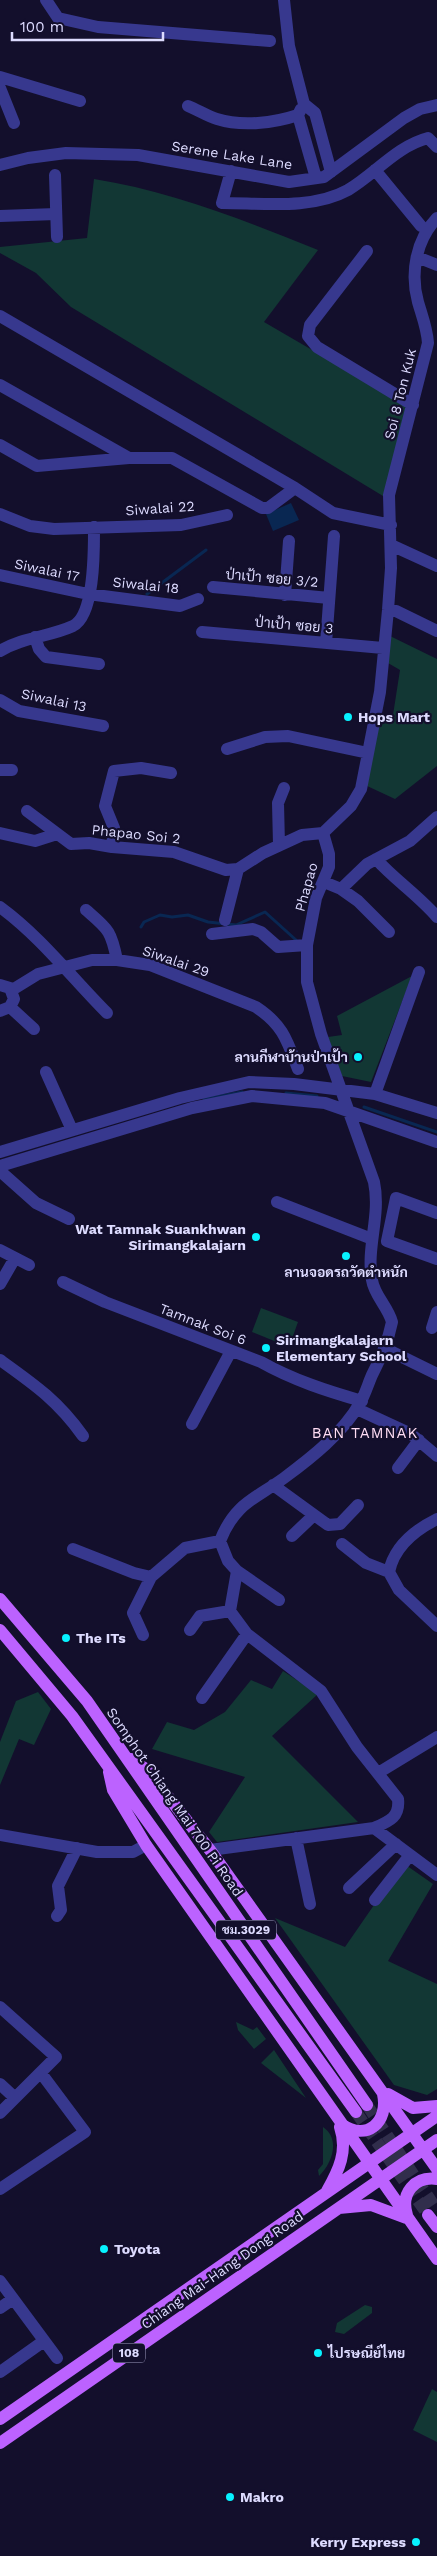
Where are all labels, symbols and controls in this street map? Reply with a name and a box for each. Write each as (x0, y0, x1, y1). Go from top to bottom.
scale bar (12, 10, 164, 42)
text: 100 m (20, 18, 64, 36)
street label: Serene Lake Lane (170, 138, 294, 172)
street label: Soi 8 Ton Kuk (381, 347, 419, 441)
street label: Siwalai 22 (125, 498, 195, 518)
street label: Siwalai 17 (13, 555, 81, 585)
street label: ป่าเป้า ซอย 3/2 (225, 565, 319, 590)
street label: Siwalai 18 (112, 574, 180, 596)
street label: ป่าเป้า ซอย 3 (254, 613, 334, 636)
street label: Siwalai 13 (20, 685, 88, 715)
place label: Hops Mart (358, 709, 430, 725)
marker: Hops Mart (342, 711, 354, 723)
street label: Phapao Soi 2 (91, 821, 181, 847)
street label: Phapao (291, 861, 321, 913)
street label: Siwalai 29 (140, 942, 212, 980)
place label: ลานกีฬาบ้านป่าเป้า (235, 1048, 348, 1065)
marker: ลานกีฬาบ้านป่าเป้า (352, 1051, 364, 1063)
place label: Wat Tamnak Suankhwan Sirimangkalajarn (75, 1221, 246, 1253)
marker: Wat Tamnak Suankhwan Sirimangkalajarn (250, 1231, 262, 1243)
marker: ลานจอดรถวัดตำหนัก (340, 1250, 352, 1262)
place label: ลานจอดรถวัดตำหนัก (284, 1264, 408, 1280)
street label: Tamnak Soi 6 (157, 1300, 249, 1348)
place label: Sirimangkalajarn Elementary School (276, 1332, 407, 1364)
marker: Sirimangkalajarn Elementary School (260, 1342, 272, 1354)
district label: BAN TAMNAK (312, 1424, 418, 1442)
place label: The ITs (76, 1630, 126, 1646)
marker: The ITs (60, 1632, 72, 1644)
street label: Somphot Chiang Mai 700 Pi Road (103, 1705, 247, 1899)
road number: ชม.3029 (216, 1920, 276, 1940)
street label: Chiang Mai-Hang Dong Road (138, 2208, 306, 2332)
place label: Toyota (114, 2241, 161, 2257)
marker: Toyota (98, 2243, 110, 2255)
road number: 108 (113, 2344, 145, 2362)
place label: ไปรษณีย์ไทย (327, 2344, 405, 2361)
marker: ไปรษณีย์ไทย (312, 2347, 324, 2359)
place label: Makro (240, 2489, 284, 2505)
marker: Makro (224, 2491, 236, 2503)
place label: Kerry Express (310, 2534, 407, 2550)
marker: Kerry Express (410, 2536, 422, 2548)

